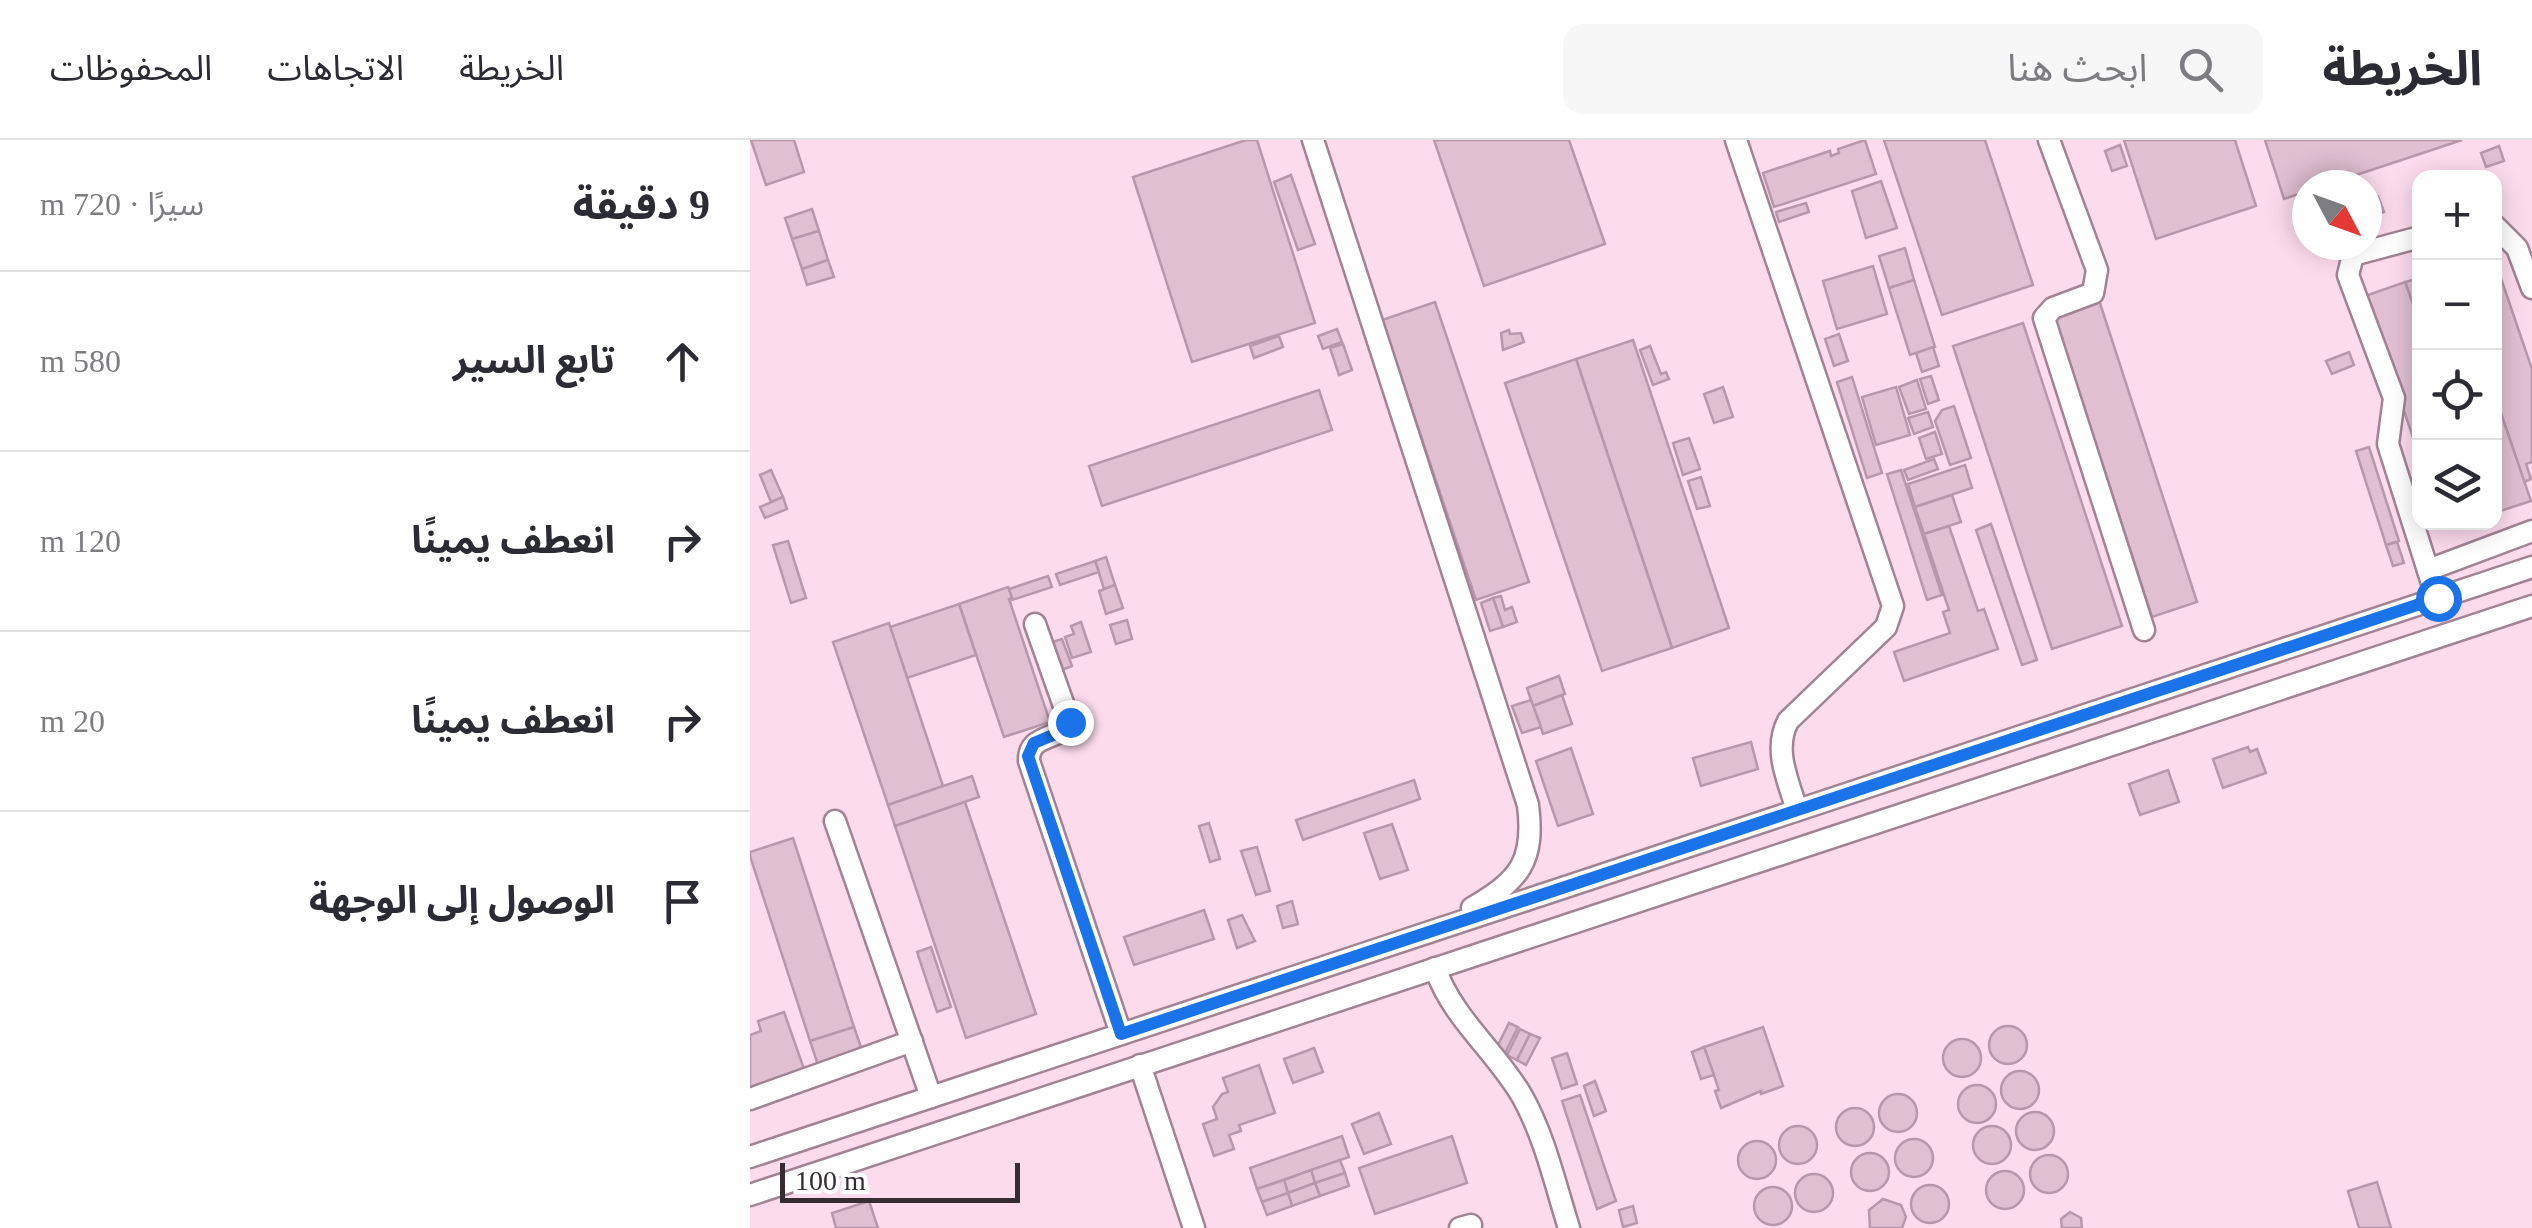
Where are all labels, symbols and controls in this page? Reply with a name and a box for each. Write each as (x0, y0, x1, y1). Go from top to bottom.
search box (1563, 24, 2263, 114)
icon: search (2173, 42, 2228, 97)
text: الخريطة (2323, 42, 2482, 95)
text: ابحث هنا (2007, 47, 2148, 89)
text: المحفوظات (50, 49, 212, 88)
text: الاتجاهات (267, 49, 404, 88)
text: الخريطة (459, 49, 564, 88)
north arrow (2292, 170, 2382, 260)
map controls (2412, 170, 2502, 530)
button: + (2412, 170, 2502, 260)
text: 9 دقيقة (573, 182, 710, 228)
text: سيرًا · 720 m (40, 186, 204, 222)
button: − (2412, 260, 2502, 350)
icon: ahead (655, 334, 710, 389)
text: تابع السير (453, 339, 615, 381)
text: 580 m (40, 343, 121, 379)
button: locate (2412, 350, 2502, 440)
button: layers (2412, 440, 2502, 530)
icon: right (655, 514, 710, 569)
text: انعطف يمينًا (411, 519, 615, 561)
text: 120 m (40, 523, 121, 559)
route start (2416, 576, 2462, 622)
icon: right (655, 694, 710, 749)
text: انعطف يمينًا (411, 699, 615, 741)
route end (1048, 700, 1094, 746)
text: 20 m (40, 703, 105, 739)
icon: arrive (655, 874, 710, 929)
text: الوصول إلى الوجهة (309, 879, 615, 921)
scale bar (780, 1158, 1020, 1202)
text: 100 m (795, 1165, 866, 1196)

